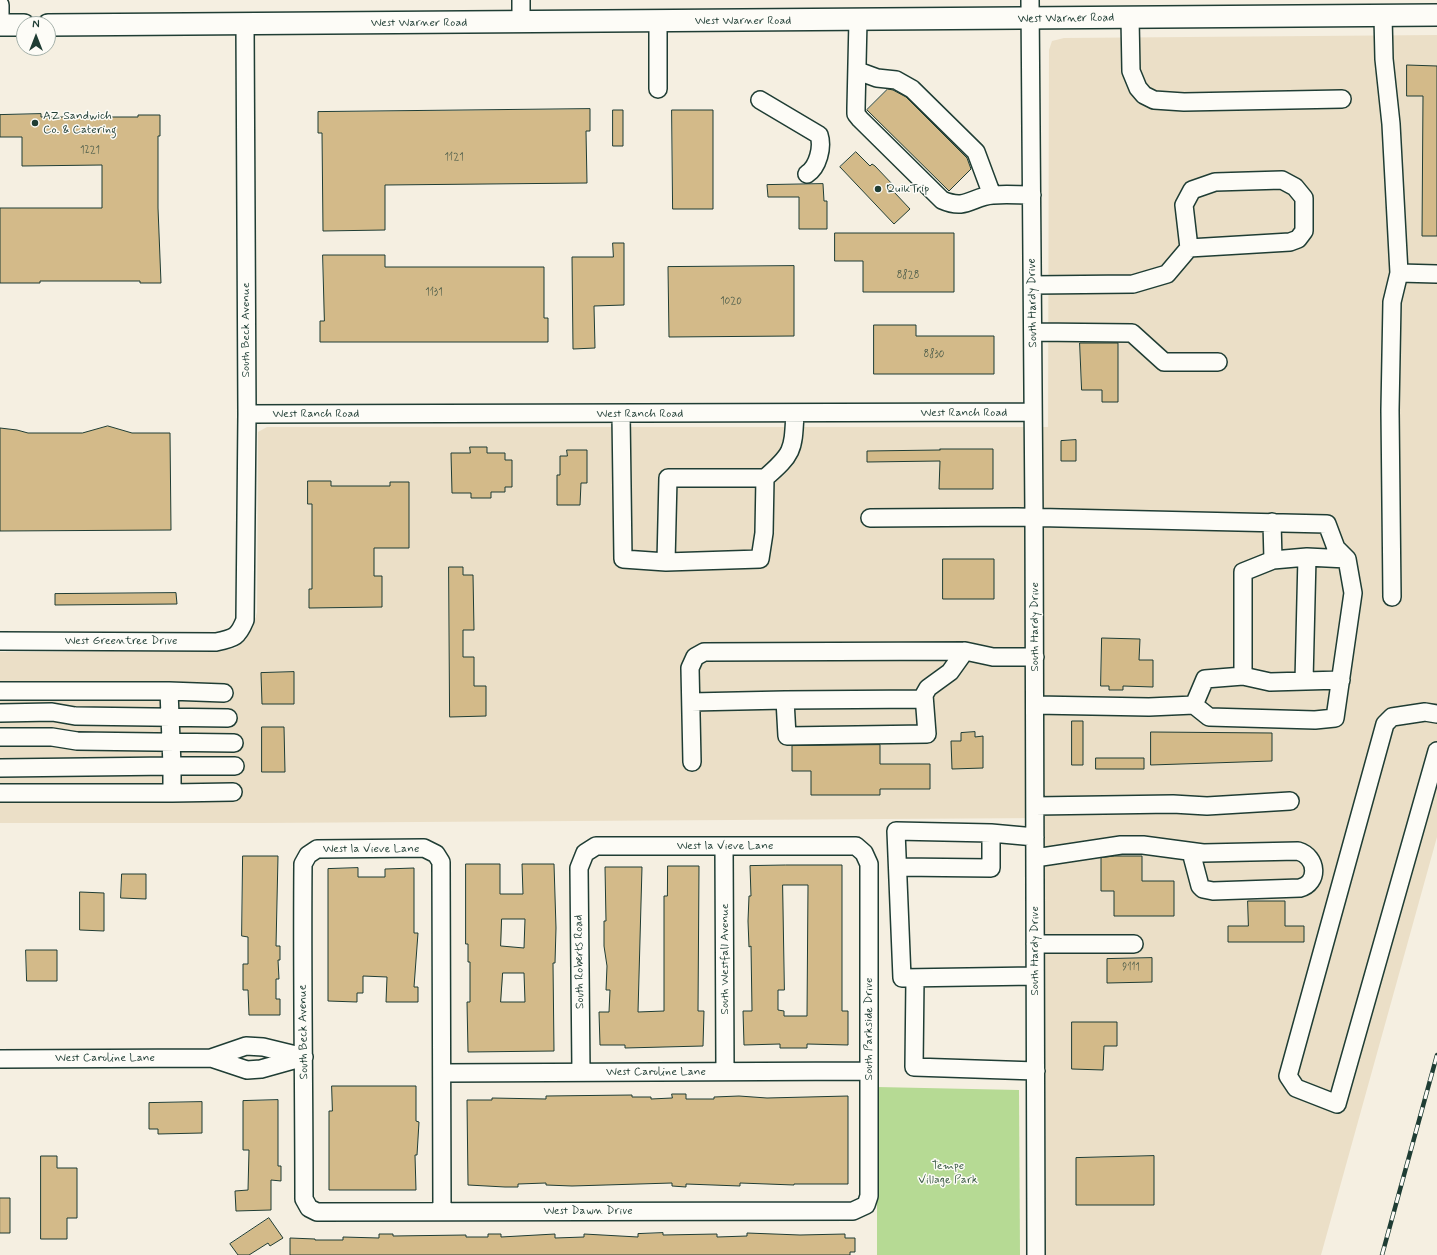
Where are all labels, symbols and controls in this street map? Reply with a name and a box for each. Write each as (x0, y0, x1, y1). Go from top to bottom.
street label: West Warner Road (1018, 11, 1114, 27)
street label: West Warner Road (695, 14, 791, 28)
north arrow (16, 16, 56, 56)
street label: West Warner Road (371, 16, 467, 30)
text: N (32, 18, 40, 32)
place label: AZ Sandwich Co. & Catering (43, 109, 117, 137)
marker: AZ Sandwich Co. & Catering (30, 118, 40, 128)
house number: 1221 (80, 145, 100, 157)
house number: 1121 (444, 152, 464, 164)
place label: QuikTrip (886, 182, 929, 196)
marker: QuikTrip (873, 184, 883, 194)
street label: South Hardy Drive (1025, 258, 1041, 348)
house number: 8828 (897, 270, 919, 282)
street label: South Beck Avenue (239, 282, 253, 378)
house number: 1131 (425, 287, 443, 299)
house number: 1020 (720, 296, 742, 308)
house number: 8830 (924, 349, 944, 361)
street label: West Ranch Road (921, 406, 1007, 420)
street label: West Ranch Road (273, 407, 359, 421)
street label: West Ranch Road (597, 407, 683, 421)
street label: South Hardy Drive (1028, 582, 1042, 672)
street label: West Greentree Drive (65, 634, 177, 648)
street label: West la Vieve Lane (677, 839, 773, 853)
street label: West la Vieve Lane (323, 842, 419, 856)
street label: South Westfall Avenue (718, 903, 732, 1015)
street label: South Hardy Drive (1028, 906, 1042, 996)
street label: South Roberts Road (572, 915, 588, 1009)
house number: 9111 (1122, 962, 1140, 974)
street label: South Parkside Drive (862, 978, 876, 1080)
street label: South Beck Avenue (296, 984, 312, 1080)
street label: West Caroline Lane (55, 1051, 155, 1065)
street label: West Caroline Lane (606, 1065, 706, 1079)
park label: Tempe Village Park (918, 1159, 978, 1187)
street label: West Dawn Drive (543, 1204, 633, 1218)

